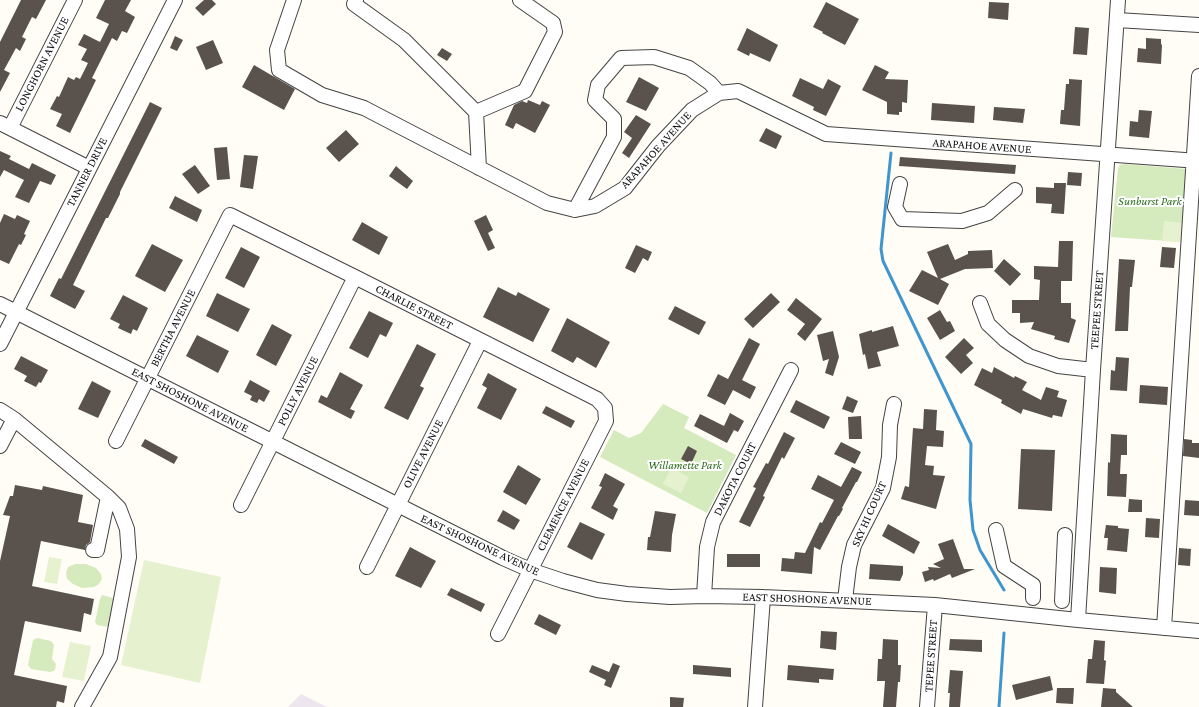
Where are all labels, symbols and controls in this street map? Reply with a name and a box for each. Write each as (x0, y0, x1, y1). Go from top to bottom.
street label: LONGHORN AVENUE (12, 14, 72, 114)
street label: ARAPAHOE AVENUE (617, 108, 695, 192)
street label: TANNER DRIVE (63, 135, 111, 209)
street label: ARAPAHOE AVENUE (932, 135, 1032, 157)
park label: Sunburst Park (1118, 194, 1182, 208)
street label: TEEPEE STREET (1087, 270, 1107, 350)
street label: CHARLIE STREET (373, 281, 455, 333)
street label: BERTHA AVENUE (147, 287, 199, 369)
street label: POLLY AVENUE (274, 354, 322, 428)
street label: EAST SHOSHONE AVENUE (129, 364, 251, 436)
street label: OLIVE AVENUE (399, 417, 447, 491)
street label: DAKOTA COURT (710, 440, 760, 518)
street label: CLEMENCE AVENUE (533, 456, 593, 554)
park label: Willamette Park (648, 458, 722, 472)
street label: SKY HI COURT (848, 479, 890, 549)
street label: EAST SHOSHONE AVENUE (418, 511, 542, 579)
street label: EAST SHOSHONE AVENUE (742, 590, 872, 608)
street label: TEPEE STREET (921, 619, 941, 693)

